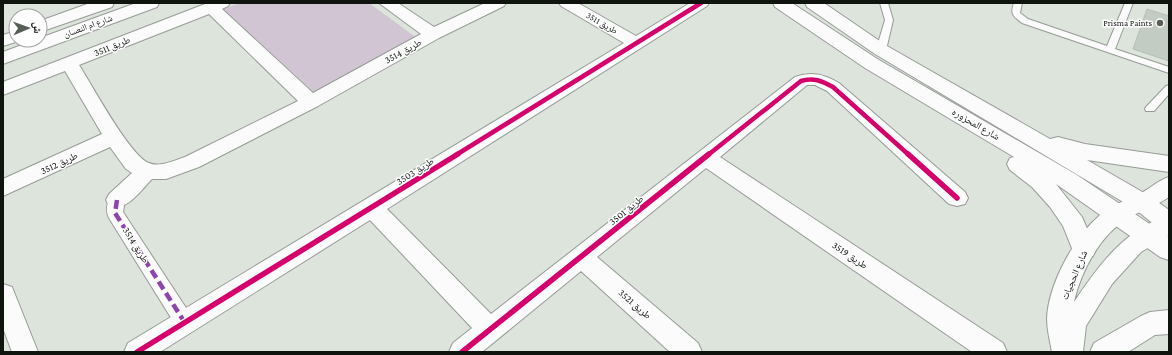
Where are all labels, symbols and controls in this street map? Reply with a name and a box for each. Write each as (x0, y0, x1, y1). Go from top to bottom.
north arrow (8, 8, 48, 48)
street label: طريق 3511 (584, 10, 620, 36)
street label: شارع ام النعسان (62, 13, 114, 41)
place label: Prisma Paints (1103, 18, 1152, 28)
marker: Prisma Paints (1155, 18, 1165, 28)
text: ش (30, 22, 44, 34)
street label: طريق 3511 (92, 34, 133, 59)
street label: طريق 3514 (383, 36, 424, 66)
street label: شارع المحزوره (950, 106, 1002, 143)
street label: طريق 3512 (39, 149, 80, 177)
street label: طريق 3503 (394, 155, 437, 188)
street label: طريق 3501 (607, 193, 646, 228)
street label: طريق 3514 (120, 225, 152, 266)
street label: طريق 3519 (830, 239, 870, 272)
street label: شارع الحجيات (1059, 248, 1090, 302)
street label: طريق 3521 (616, 287, 654, 322)

